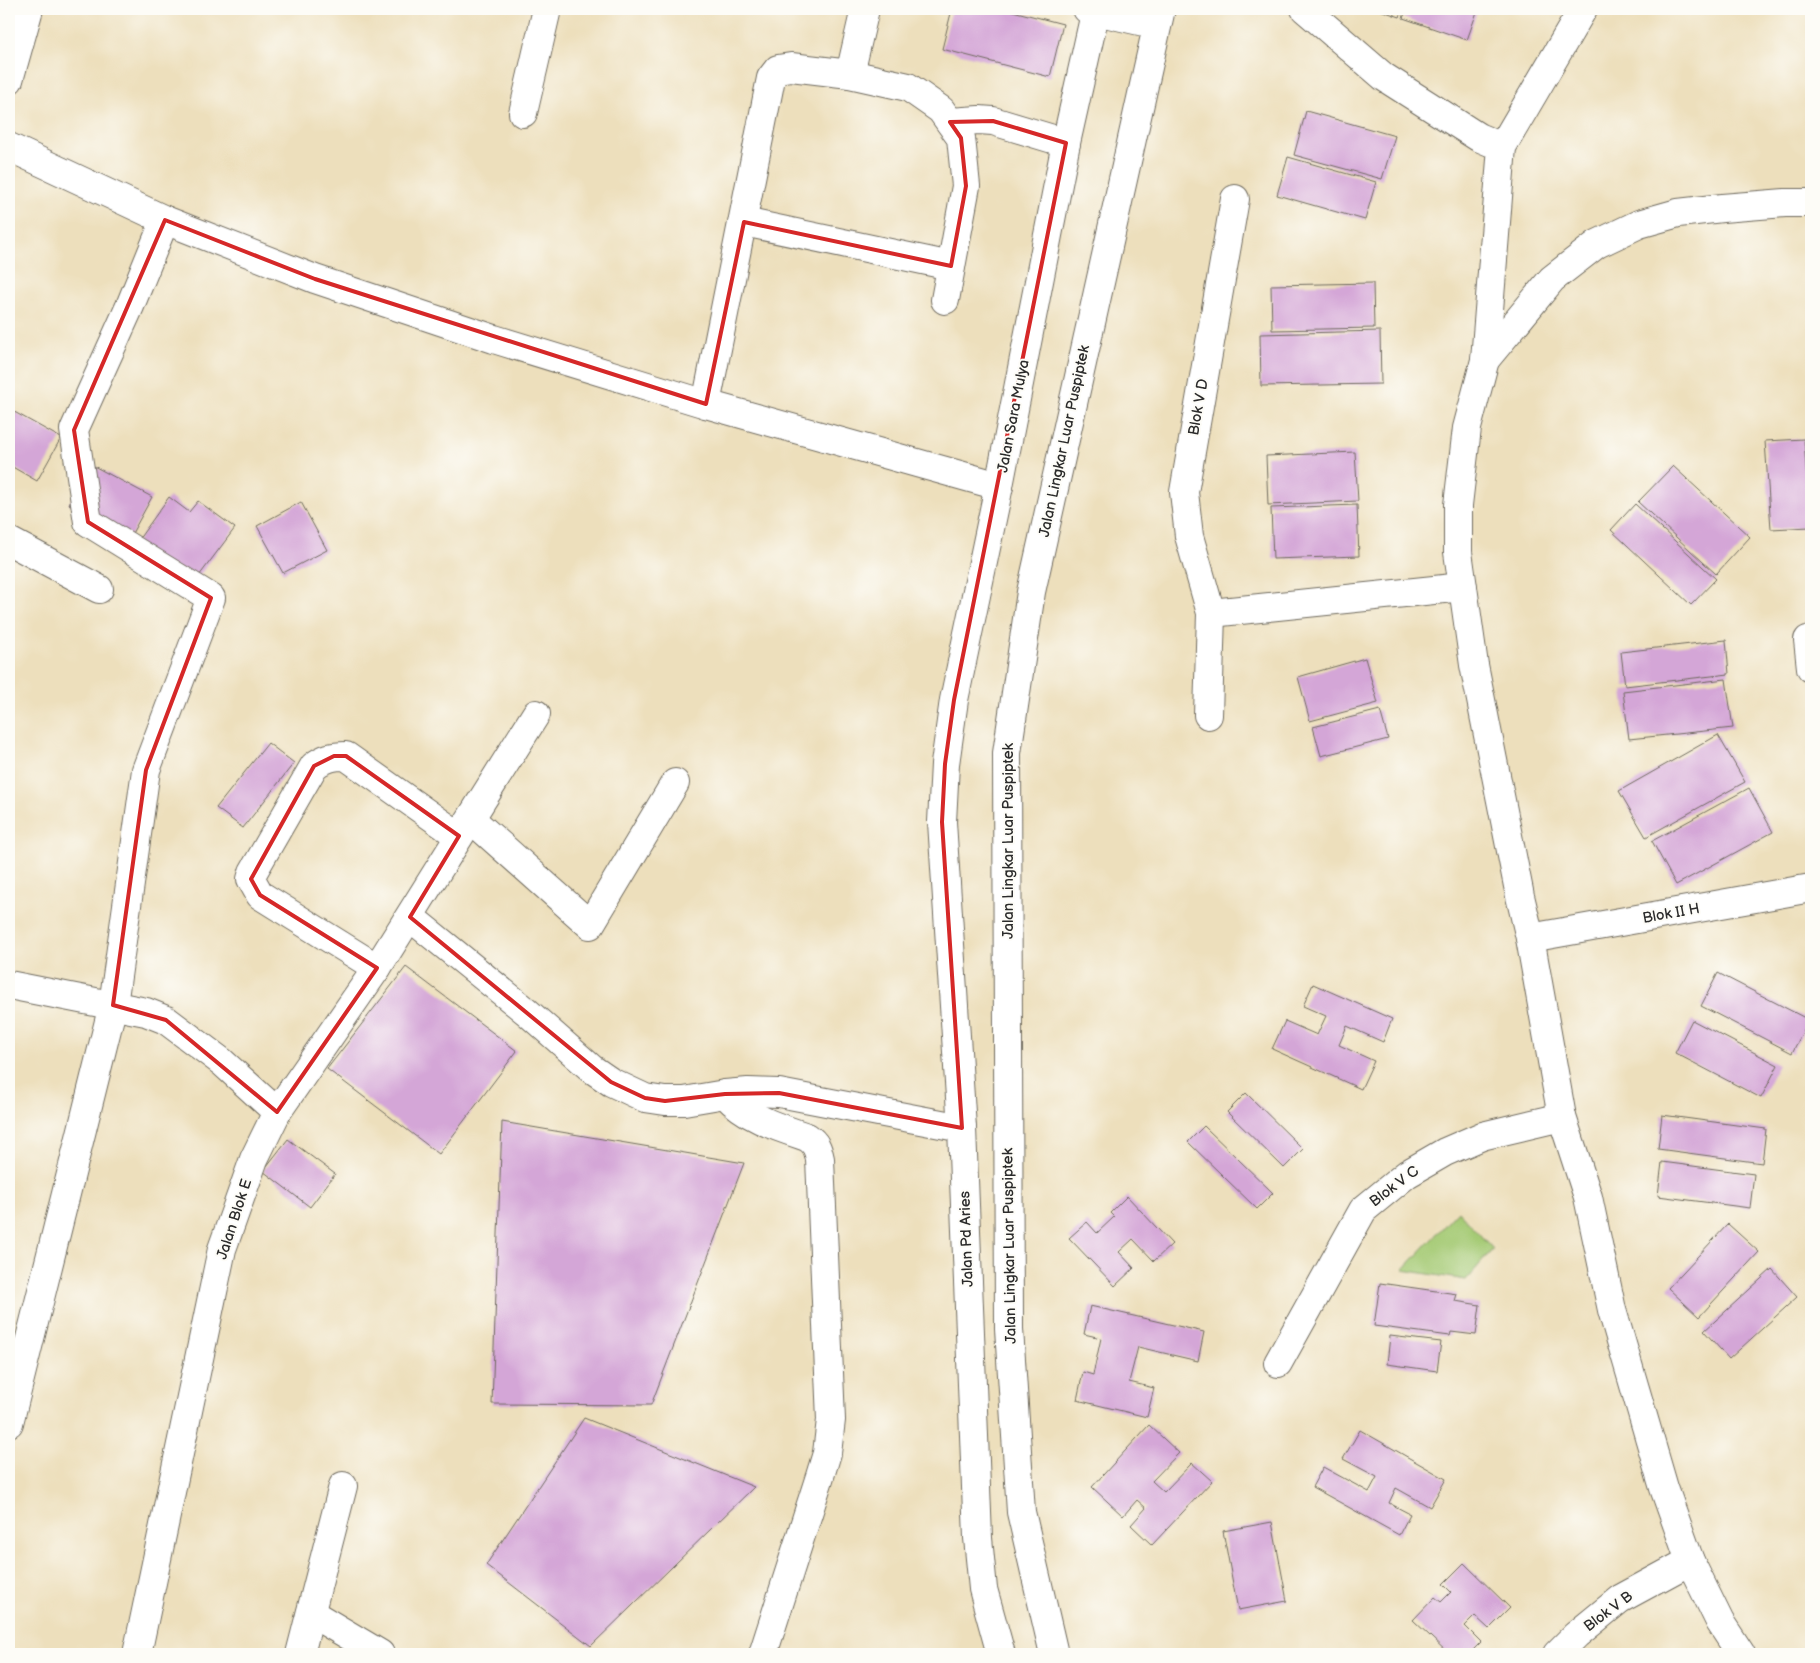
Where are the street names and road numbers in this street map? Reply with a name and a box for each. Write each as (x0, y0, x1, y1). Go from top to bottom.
street label: Jalan Lingkar Luar Puspiptek (1035, 343, 1094, 539)
street label: Jalan Sara Mulya (993, 358, 1034, 474)
street label: Blok V D (1184, 377, 1213, 437)
street label: Jalan Lingkar Luar Puspiptek (999, 742, 1018, 939)
street label: Blok II H (1641, 899, 1701, 928)
street label: Jalan Lingkar Luar Puspiptek (998, 1147, 1021, 1344)
street label: Blok V C (1366, 1161, 1423, 1211)
street label: Jalan Blok E (213, 1176, 256, 1262)
street label: Jalan Pd Aries (955, 1190, 978, 1287)
street label: Blok V B (1580, 1587, 1637, 1636)

